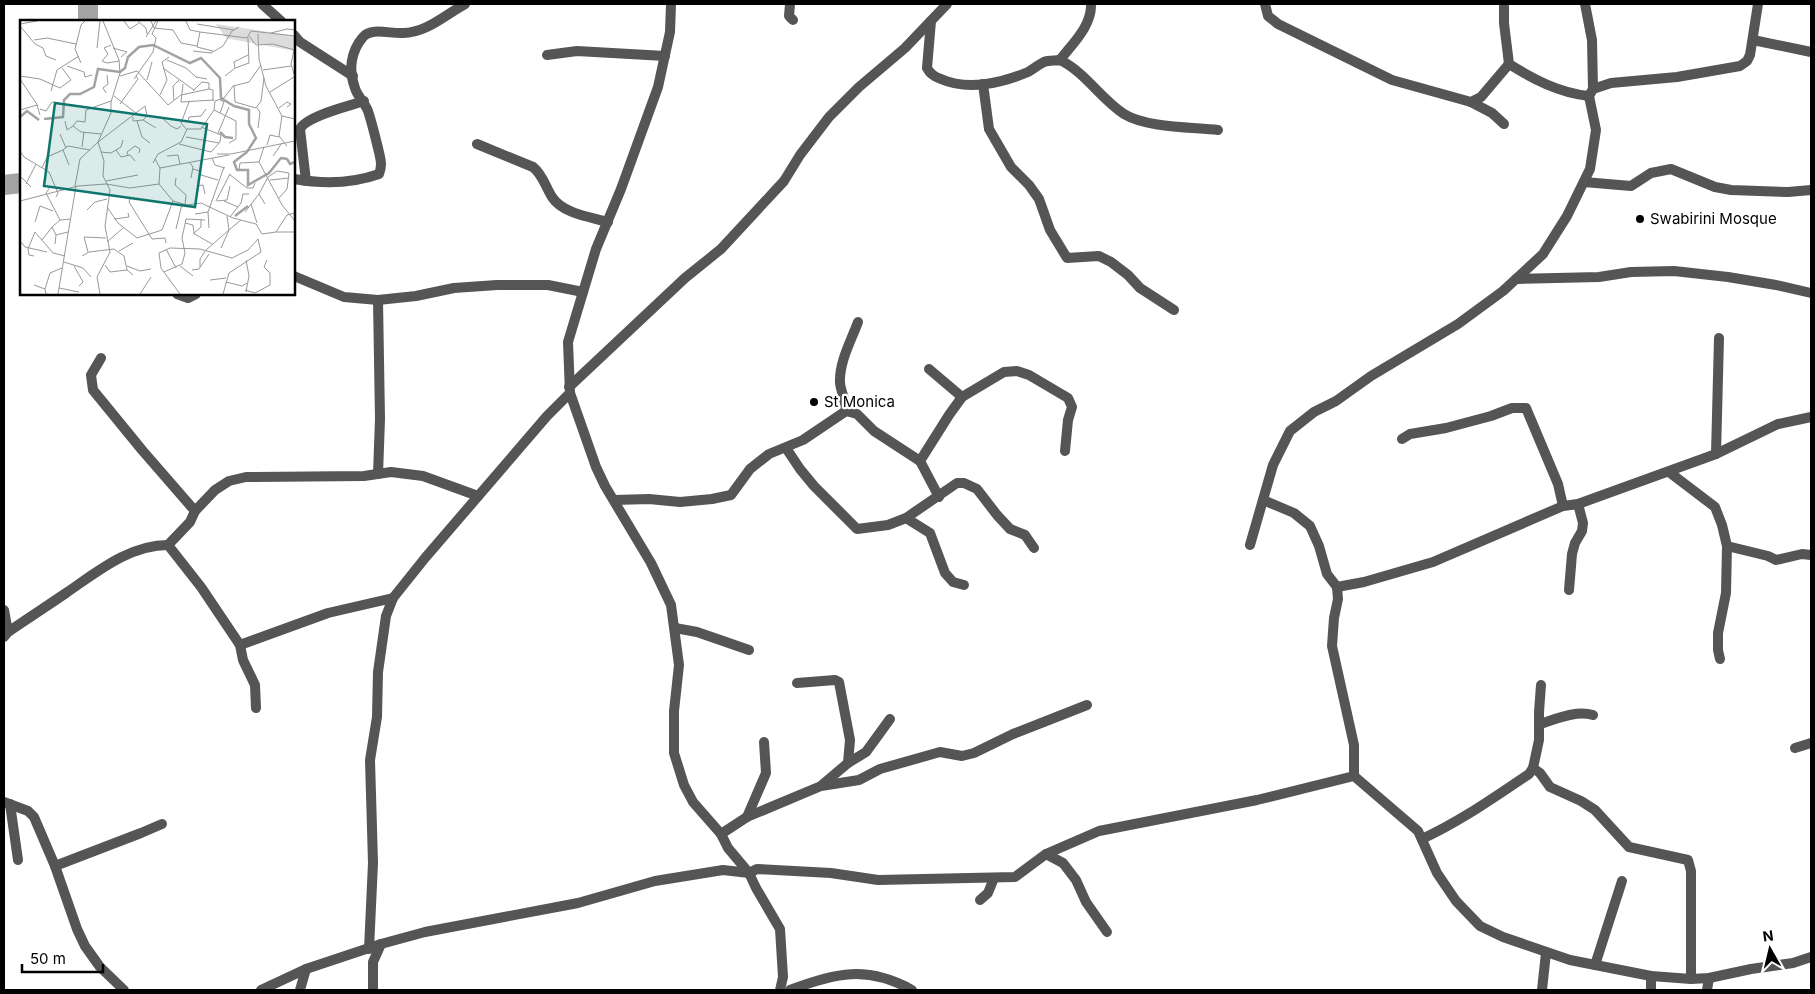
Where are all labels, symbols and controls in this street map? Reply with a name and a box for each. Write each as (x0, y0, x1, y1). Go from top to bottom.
inset map (20, 20, 295, 295)
place label: Swabirini Mosque (1650, 209, 1777, 228)
marker: Swabirini Mosque (1634, 213, 1646, 225)
place label: St Monica (824, 392, 895, 411)
marker: St Monica (808, 396, 820, 408)
north arrow (1745, 924, 1795, 974)
text: N (1762, 926, 1775, 945)
scale bar (22, 942, 104, 974)
text: 50 m (30, 949, 66, 968)

